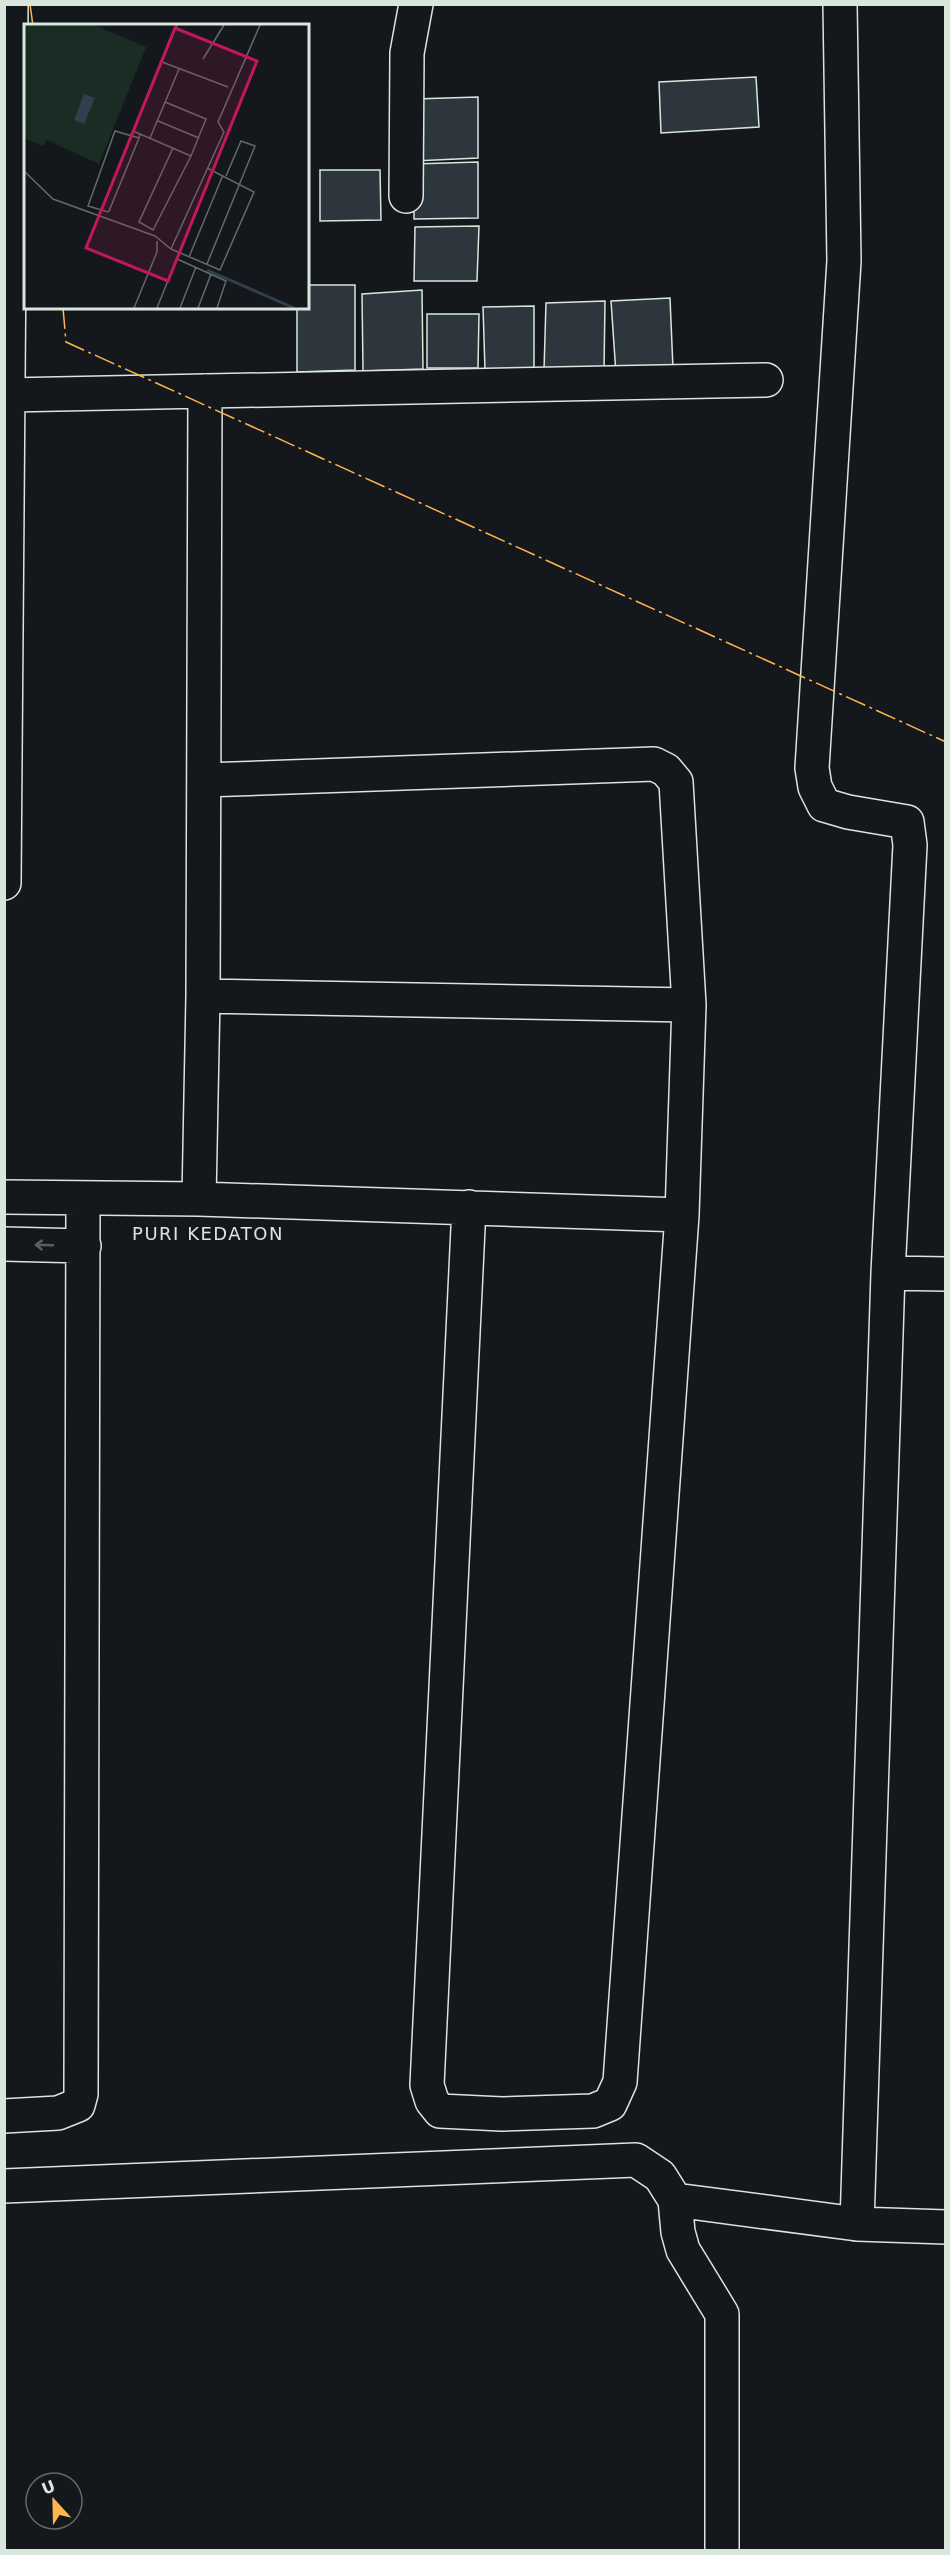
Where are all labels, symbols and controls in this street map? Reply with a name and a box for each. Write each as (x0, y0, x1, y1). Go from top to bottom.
inset map (24, 24, 309, 309)
district label: PURI KEDATON (132, 1223, 284, 1244)
one-way arrow (35, 1239, 55, 1251)
north arrow (24, 2471, 84, 2531)
text: U (39, 2476, 58, 2499)

